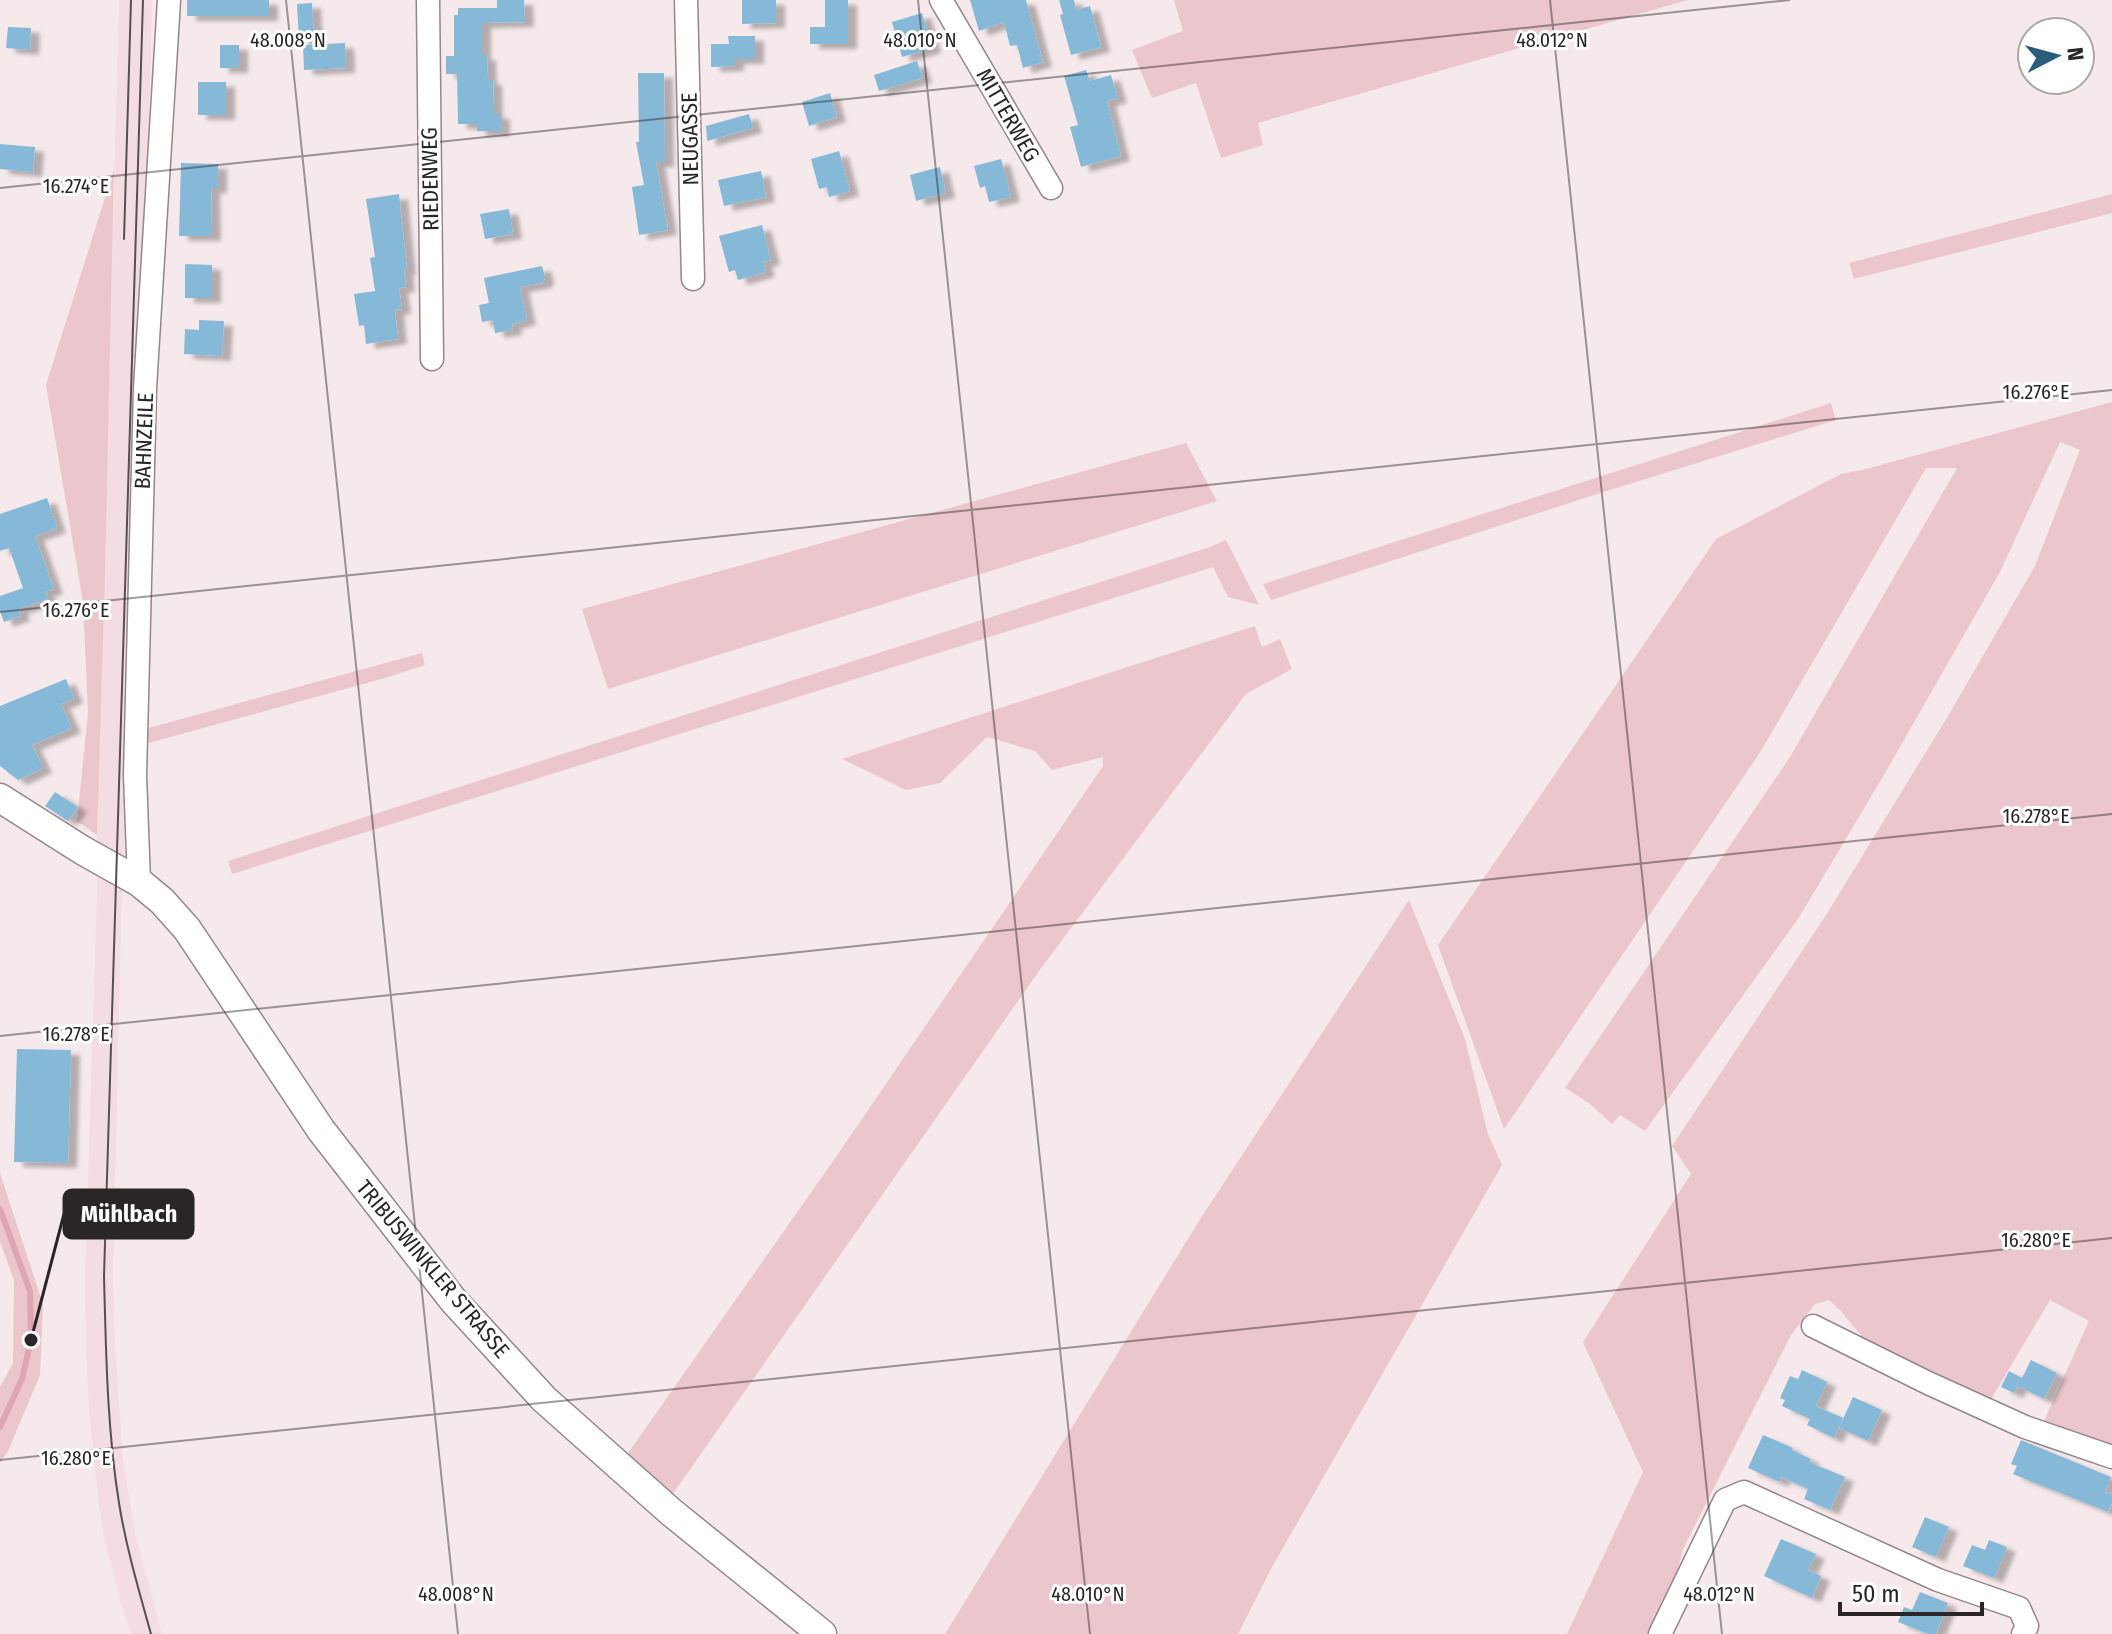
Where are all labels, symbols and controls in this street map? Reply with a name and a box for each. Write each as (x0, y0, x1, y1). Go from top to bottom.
north arrow (2016, 16, 2096, 96)
text: 48.008°N (250, 28, 326, 52)
text: 48.010°N (883, 28, 957, 52)
text: 48.012°N (1516, 28, 1588, 52)
text: N (2061, 46, 2090, 62)
street label: MITTERWEG (971, 64, 1045, 166)
street label: NEUGASSE (676, 92, 704, 186)
street label: RIEDENWEG (416, 127, 444, 231)
text: 16.274°E (43, 174, 109, 198)
text: 16.276°E (2003, 380, 2069, 404)
street label: BAHNZEILE (129, 392, 159, 490)
text: 16.276°E (43, 598, 109, 622)
text: 16.278°E (2002, 804, 2070, 828)
text: 16.278°E (42, 1022, 110, 1046)
street label: TRIBUSWINKLER STRASSE (351, 1175, 515, 1363)
callout: Mühlbach (64, 1190, 193, 1238)
text: Mühlbach (81, 1200, 177, 1228)
text: 16.280°E (2001, 1228, 2071, 1252)
text: 16.280°E (41, 1446, 111, 1470)
scale bar (1840, 1566, 1982, 1616)
text: 50 m (1852, 1580, 1900, 1608)
text: 48.008°N (418, 1582, 494, 1606)
text: 48.010°N (1051, 1582, 1125, 1606)
text: 48.012°N (1683, 1582, 1755, 1606)

